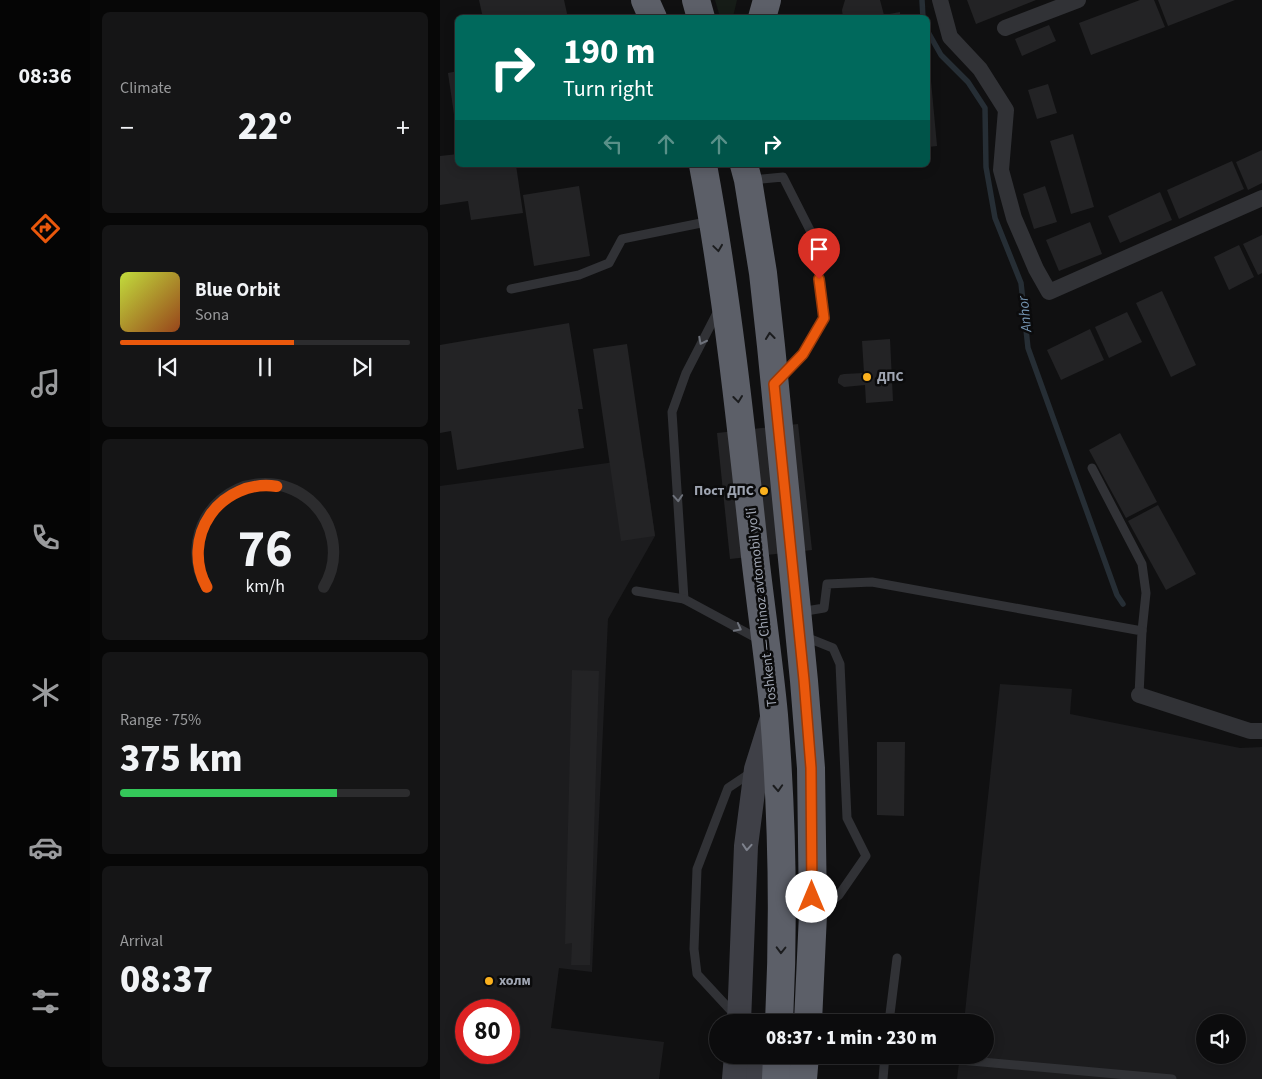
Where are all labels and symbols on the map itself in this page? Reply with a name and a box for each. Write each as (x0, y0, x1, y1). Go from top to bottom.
pin (798, 228, 840, 279)
one-way arrow (712, 243, 722, 252)
water label: Anhor (1013, 294, 1037, 334)
one-way arrow (765, 332, 776, 340)
one-way arrow (698, 336, 708, 345)
place label: ДПС (877, 367, 904, 387)
marker: ДПС (861, 371, 873, 383)
one-way arrow (733, 395, 743, 403)
place label: Пост ДПС (694, 481, 754, 501)
marker: Пост ДПС (758, 485, 770, 497)
one-way arrow (672, 494, 683, 502)
street label: Toshkent — Chinoz avtomobil yoʻli (742, 506, 782, 708)
one-way arrow (732, 622, 741, 632)
one-way arrow (773, 784, 784, 792)
one-way arrow (741, 844, 752, 852)
position arrow (785, 870, 837, 922)
one-way arrow (775, 946, 786, 954)
place label: холм (499, 971, 531, 991)
marker: холм (483, 975, 495, 987)
speed limit sign: 80 (455, 999, 520, 1064)

